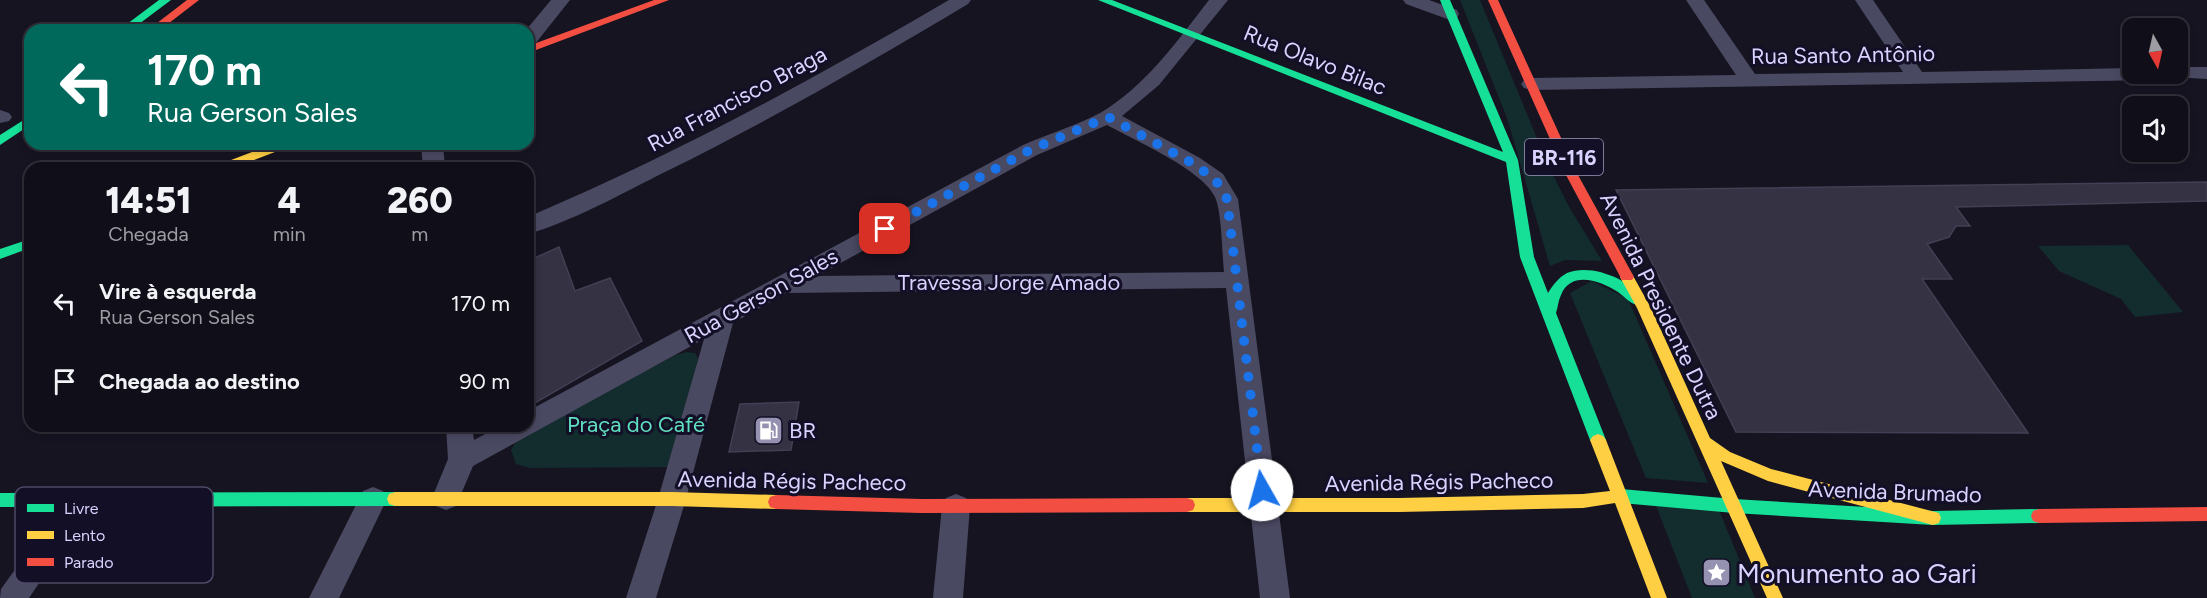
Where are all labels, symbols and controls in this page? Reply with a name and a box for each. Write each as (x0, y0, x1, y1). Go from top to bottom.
north arrow (2122, 18, 2188, 84)
map controls (2122, 18, 2188, 162)
street label: Rua Olavo Bilac (1240, 19, 1390, 101)
street label: Rua Francisco Braga (643, 40, 831, 158)
street label: Rua Santo Antônio (1751, 40, 1935, 70)
text: 170 m (147, 45, 262, 96)
icon: left (48, 48, 126, 126)
text: Rua Gerson Sales (147, 96, 357, 129)
button: sound (2122, 96, 2188, 162)
road number: BR-116 (1525, 139, 1603, 175)
text: 14:51 (105, 179, 192, 222)
text: 4 (278, 179, 301, 222)
text: 260 (387, 179, 453, 222)
street label: Avenida Presidente Dutra (1594, 188, 1728, 424)
pin (859, 203, 910, 254)
icon: arrive (868, 212, 901, 245)
text: Chegada (108, 222, 189, 246)
text: min (273, 222, 306, 246)
text: m (411, 222, 428, 246)
street label: Rua Gerson Sales (679, 243, 843, 349)
street label: Travessa Jorge Amado (898, 269, 1120, 296)
text: Vire à esquerda (99, 278, 257, 305)
icon: left (48, 287, 81, 320)
text: 170 m (451, 290, 510, 317)
text: Rua Gerson Sales (99, 305, 255, 329)
icon: arrive (48, 365, 81, 398)
text: Chegada ao destino (99, 368, 300, 395)
text: 90 m (459, 368, 510, 395)
park label: Praça do Café (567, 411, 705, 438)
fuel station icon: BR (752, 414, 784, 446)
place label: BR (789, 417, 816, 444)
position arrow (1230, 458, 1294, 522)
street label: Avenida Régis Pacheco (677, 466, 907, 496)
street label: Avenida Régis Pacheco (1324, 467, 1554, 497)
street label: Avenida Brumado (1808, 475, 1982, 509)
legend (15, 487, 213, 583)
text: Livre (64, 499, 99, 518)
text: Lento (64, 526, 105, 545)
text: Parado (64, 553, 114, 572)
place icon: Monumento ao Gari (1700, 557, 1732, 589)
place label: Monumento ao Gari (1737, 557, 1977, 590)

